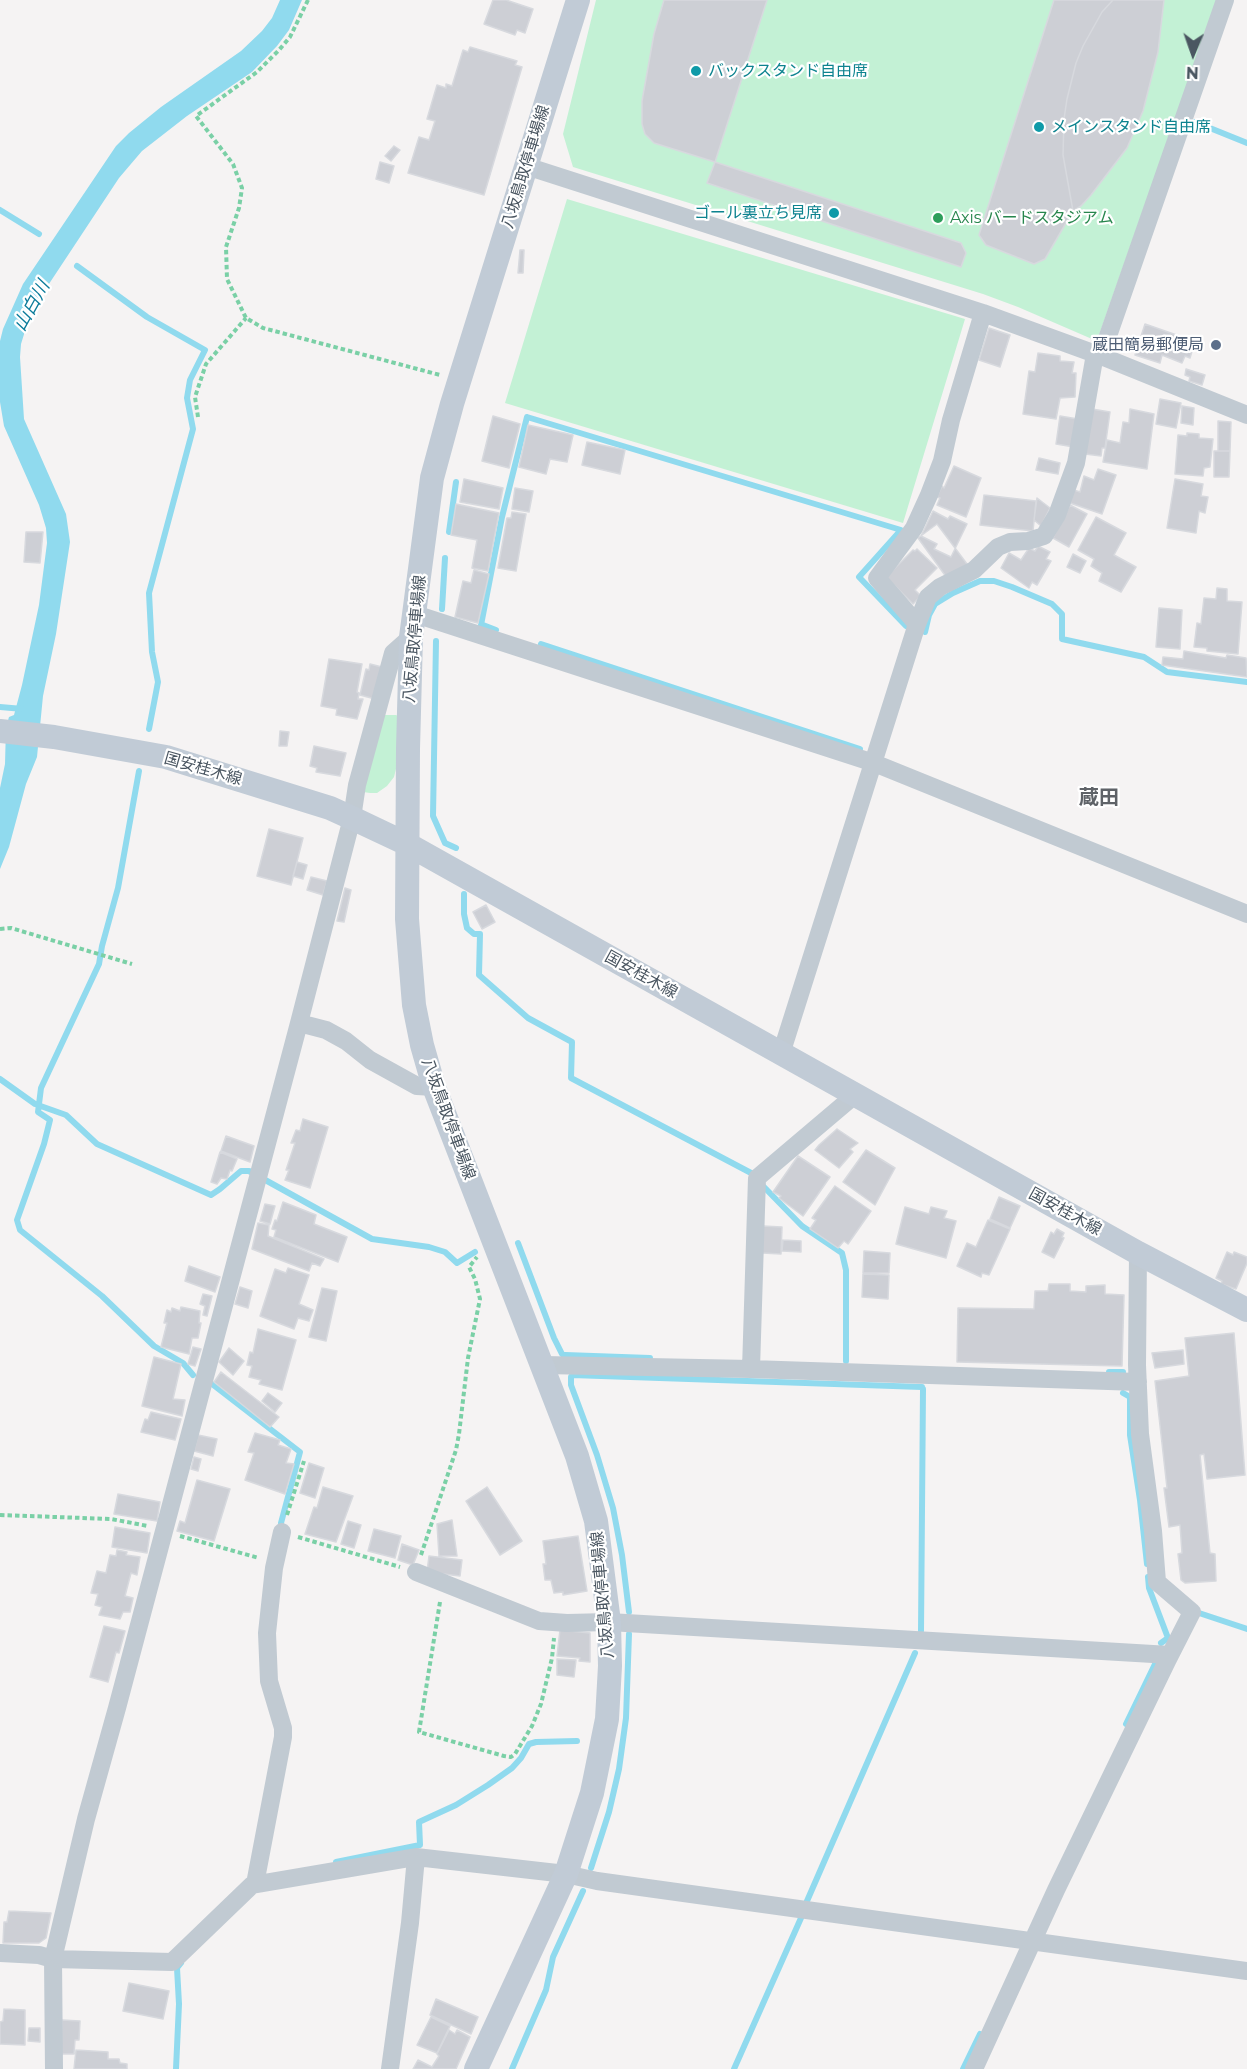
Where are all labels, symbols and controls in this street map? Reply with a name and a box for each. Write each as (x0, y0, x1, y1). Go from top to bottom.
north arrow (1163, 24, 1223, 84)
place label: バックスタンド自由席 (708, 61, 868, 81)
text: N (1186, 63, 1199, 82)
marker: バックスタンド自由席 (689, 64, 703, 78)
street label: 八坂鳥取停車場線 (498, 103, 554, 231)
place label: メインスタンド自由席 (1051, 117, 1211, 137)
marker: メインスタンド自由席 (1032, 120, 1046, 134)
place label: ゴール裏立ち見席 (694, 203, 822, 223)
marker: ゴール裏立ち見席 (827, 206, 841, 220)
place label: Axis バードスタジアム (950, 208, 1114, 228)
marker: Axis バードスタジアム (931, 211, 945, 225)
water label: 山白川 (9, 277, 55, 335)
place label: 蔵田簡易郵便局 (1092, 335, 1204, 355)
marker: 蔵田簡易郵便局 (1209, 338, 1223, 352)
street label: 八坂鳥取停車場線 (400, 574, 430, 704)
street label: 国安桂木線 (162, 749, 244, 789)
district label: 蔵田 (1079, 786, 1119, 810)
street label: 国安桂木線 (601, 947, 681, 1003)
street label: 八坂鳥取停車場線 (417, 1056, 479, 1182)
street label: 国安桂木線 (1025, 1184, 1105, 1240)
street label: 八坂鳥取停車場線 (588, 1530, 618, 1660)

